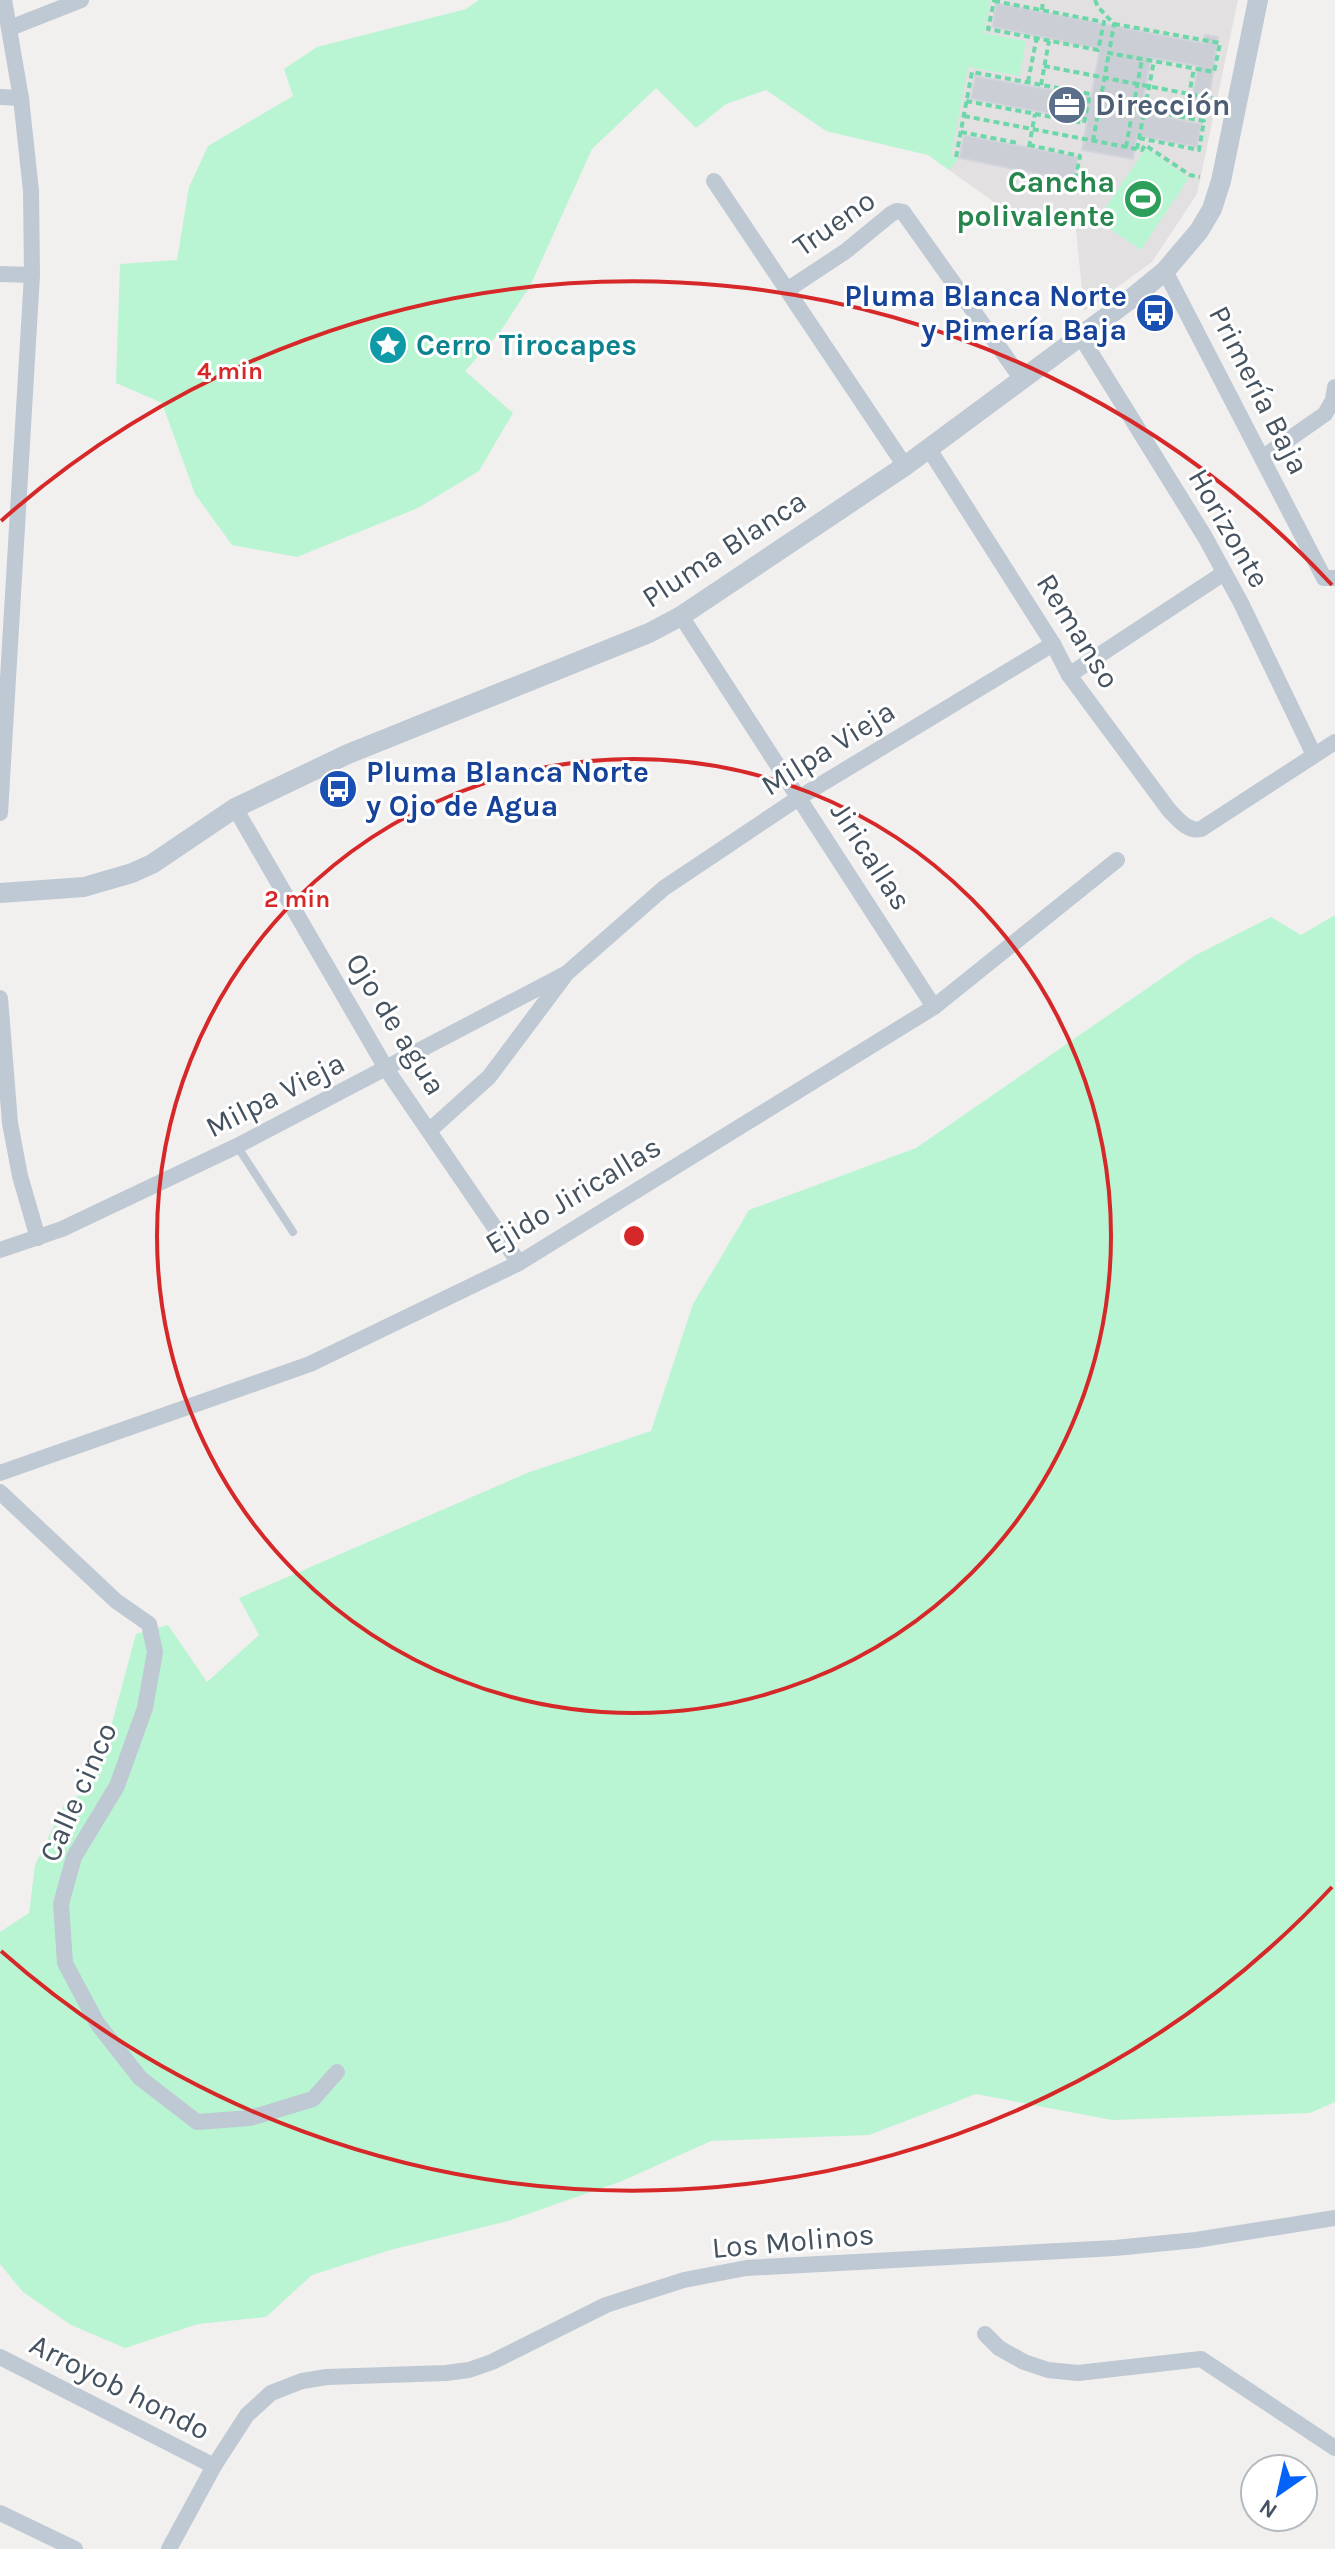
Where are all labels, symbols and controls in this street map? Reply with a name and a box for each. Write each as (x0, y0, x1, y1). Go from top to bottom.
office icon: Dirección (1046, 84, 1088, 126)
place label: Dirección (1095, 87, 1230, 123)
place label: Cancha polivalente (956, 164, 1115, 234)
sports icon: Cancha polivalente (1122, 178, 1164, 220)
street label: Trueno (786, 182, 882, 264)
place label: Pluma Blanca Norte y Pimería Baja (844, 278, 1127, 348)
bus stop icon: Pluma Blanca Norte y Pimería Baja (1134, 292, 1176, 334)
street label: Primería Baja (1201, 300, 1317, 480)
place icon: Cerro Tirocapes (367, 324, 409, 366)
place label: Cerro Tirocapes (416, 327, 637, 363)
text: 4 min (197, 357, 263, 385)
street label: Horizonte (1180, 462, 1278, 594)
street label: Pluma Blanca (635, 483, 813, 615)
street label: Remanso (1029, 567, 1127, 695)
street label: Milpa Vieja (754, 693, 902, 803)
place label: Pluma Blanca Norte y Ojo de Agua (366, 754, 649, 824)
bus stop icon: Pluma Blanca Norte y Ojo de Agua (317, 768, 359, 810)
street label: Jiricallas (823, 795, 919, 917)
text: 2 min (264, 885, 330, 913)
street label: Ojo de agua (338, 946, 454, 1102)
street label: Milpa Vieja (200, 1045, 350, 1145)
street label: Ejido Jiricallas (479, 1128, 667, 1262)
centre of rings (620, 1222, 648, 1250)
street label: Calle cinco (31, 1717, 125, 1867)
street label: Los Molinos (710, 2216, 876, 2266)
street label: Arroyob hondo (24, 2326, 216, 2448)
north arrow (1239, 2453, 1319, 2533)
text: N (1255, 2494, 1282, 2524)

